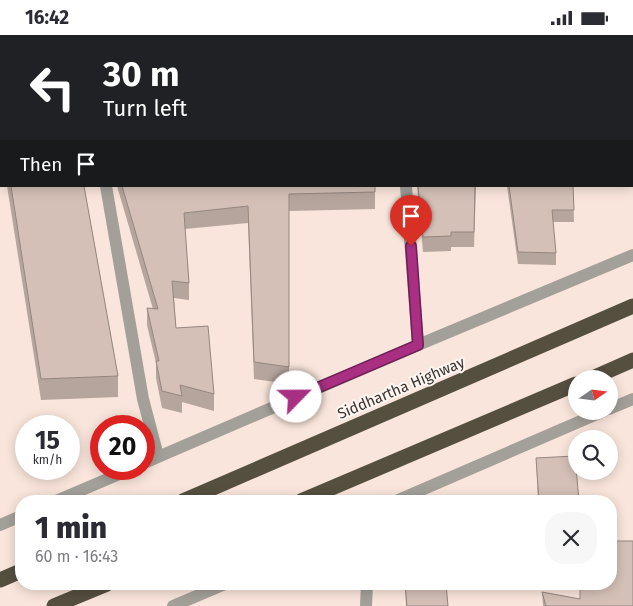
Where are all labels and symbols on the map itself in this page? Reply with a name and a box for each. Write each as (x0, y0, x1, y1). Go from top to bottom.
pin (390, 195, 432, 246)
street label: Siddhartha Highway (335, 353, 468, 423)
position arrow (269, 370, 321, 422)
north arrow (568, 370, 618, 420)
speed limit sign: 20 (90, 415, 155, 480)

